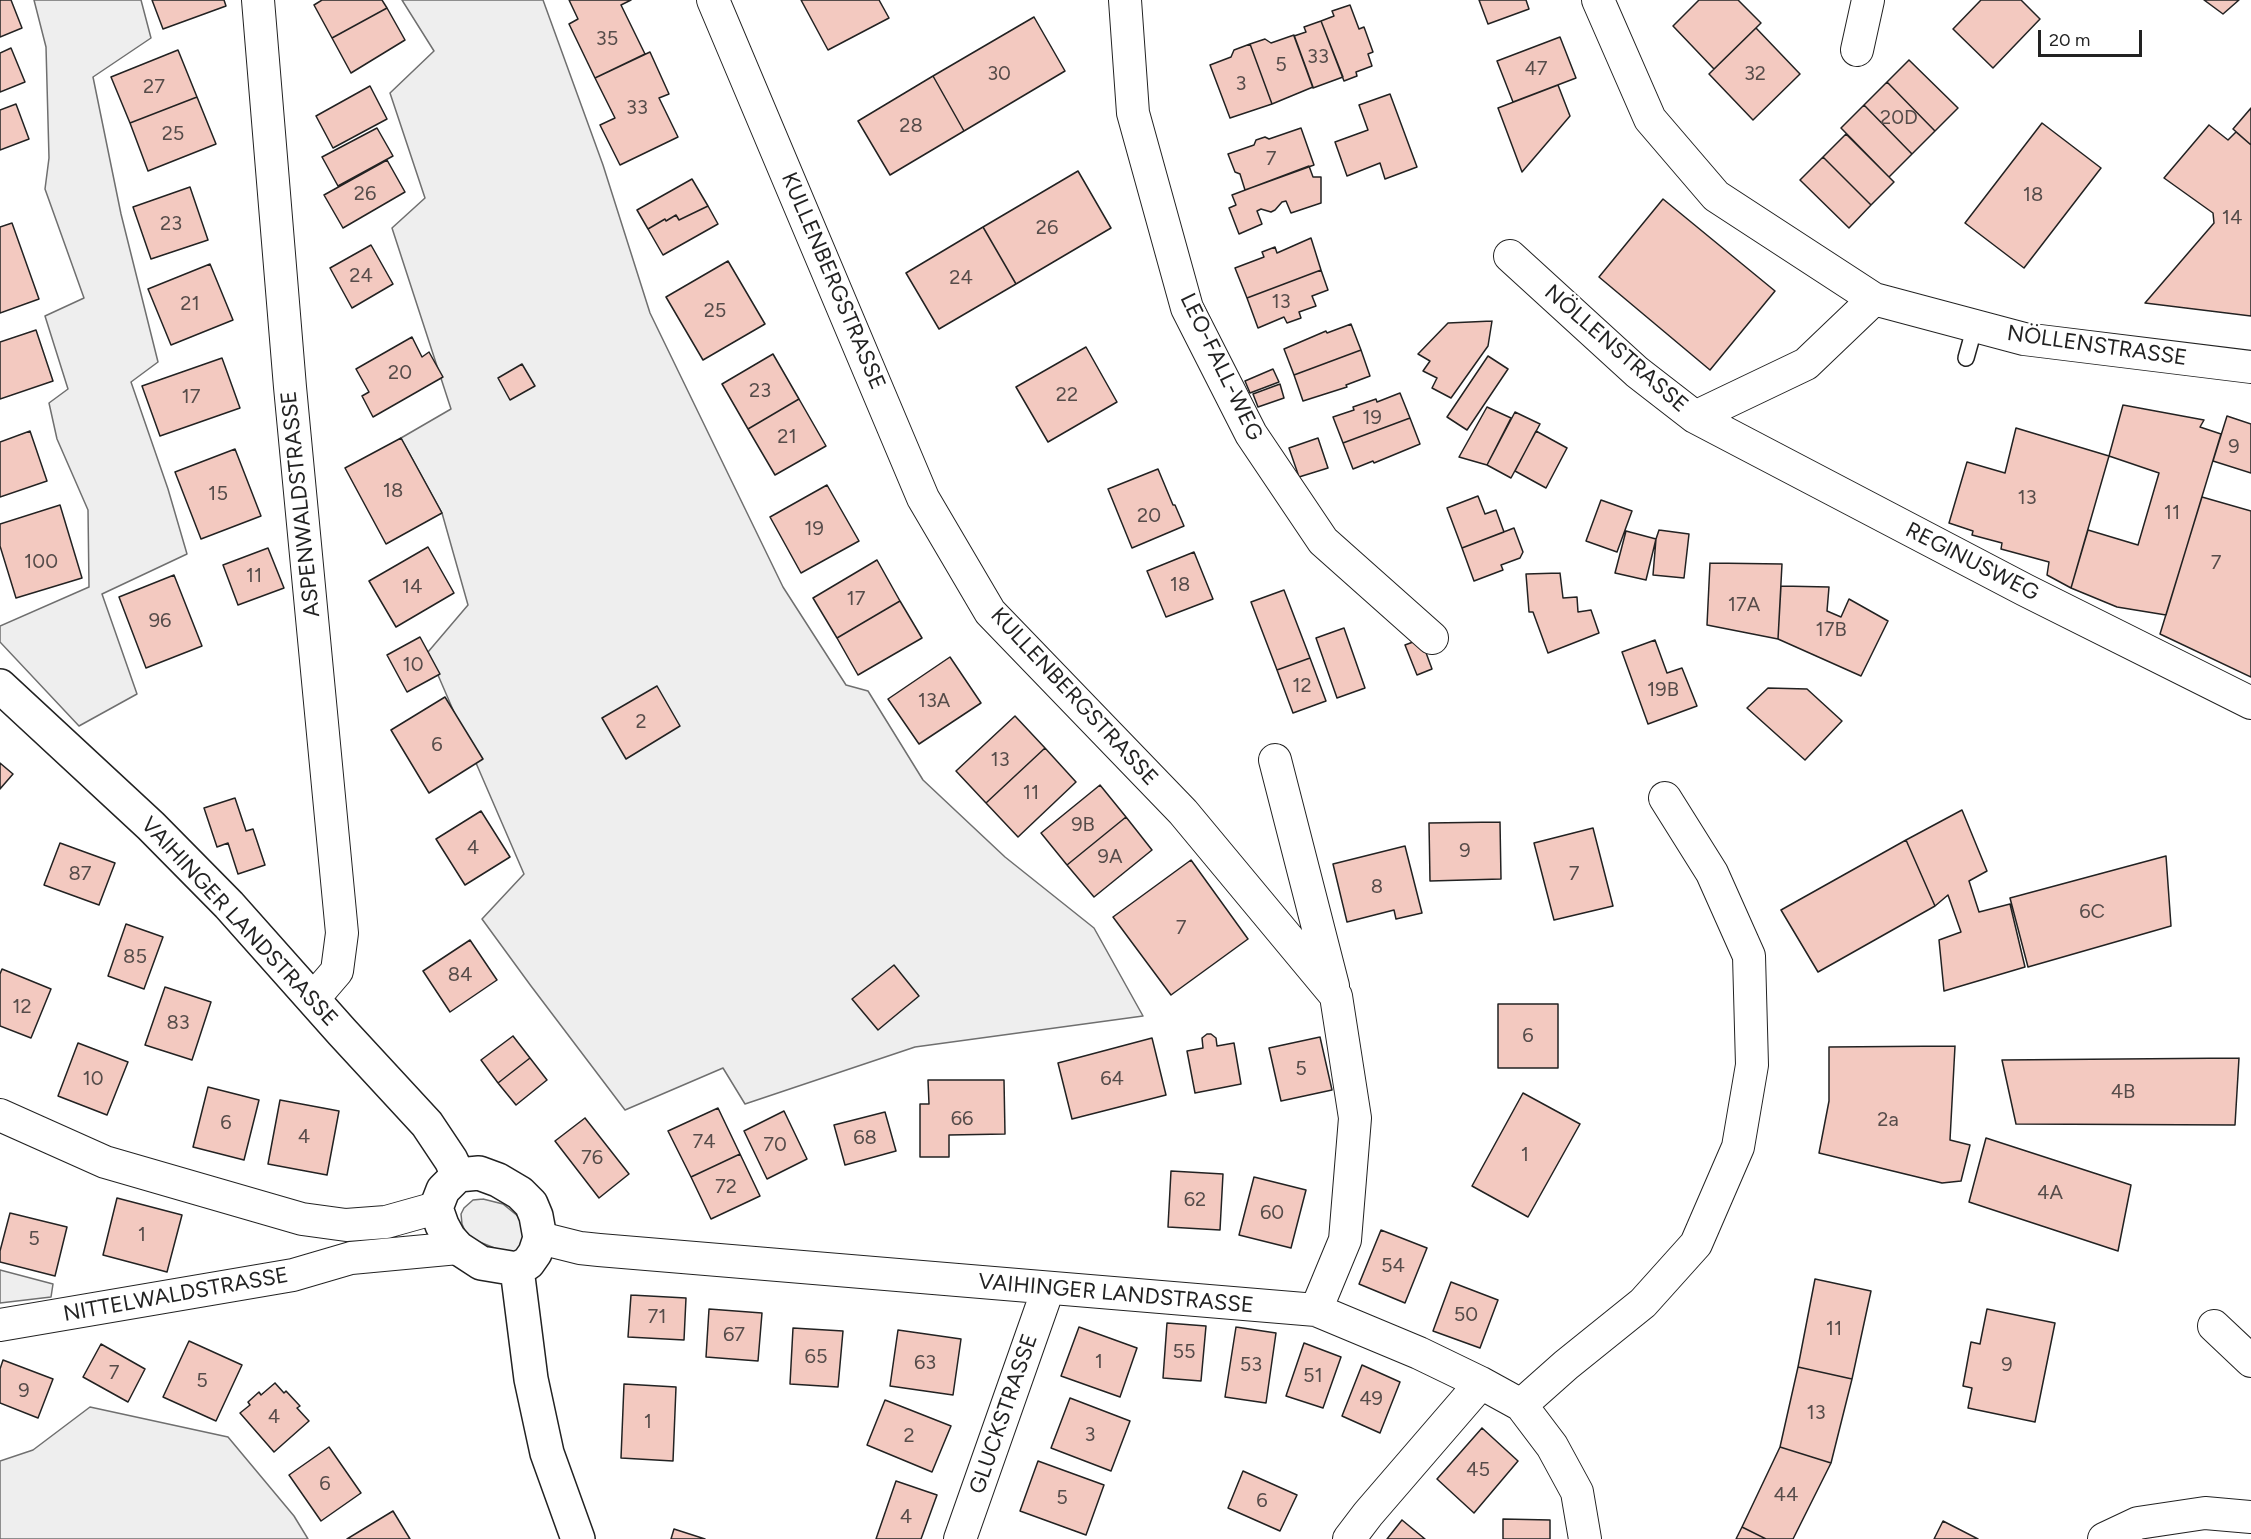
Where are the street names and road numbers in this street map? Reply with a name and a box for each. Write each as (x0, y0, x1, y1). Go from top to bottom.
street label: KULLENBERGSTRASSE (775, 168, 891, 394)
street label: NÖLLENSTRASSE (1539, 280, 1693, 418)
street label: LEO-FALL-WEG (1174, 289, 1268, 445)
street label: NÖLLENSTRASSE (2005, 320, 2189, 372)
street label: ASPENWALDSTRASSE (276, 390, 326, 618)
street label: REGINUSWEG (1901, 517, 2043, 607)
street label: KULLENBERGSTRASSE (985, 603, 1163, 791)
street label: VAIHINGER LANDSTRASSE (135, 812, 343, 1032)
street label: NITTELWALDSTRASSE (61, 1262, 291, 1328)
street label: VAIHINGER LANDSTRASSE (977, 1269, 1255, 1319)
street label: GLUCKSTRASSE (964, 1331, 1044, 1497)

